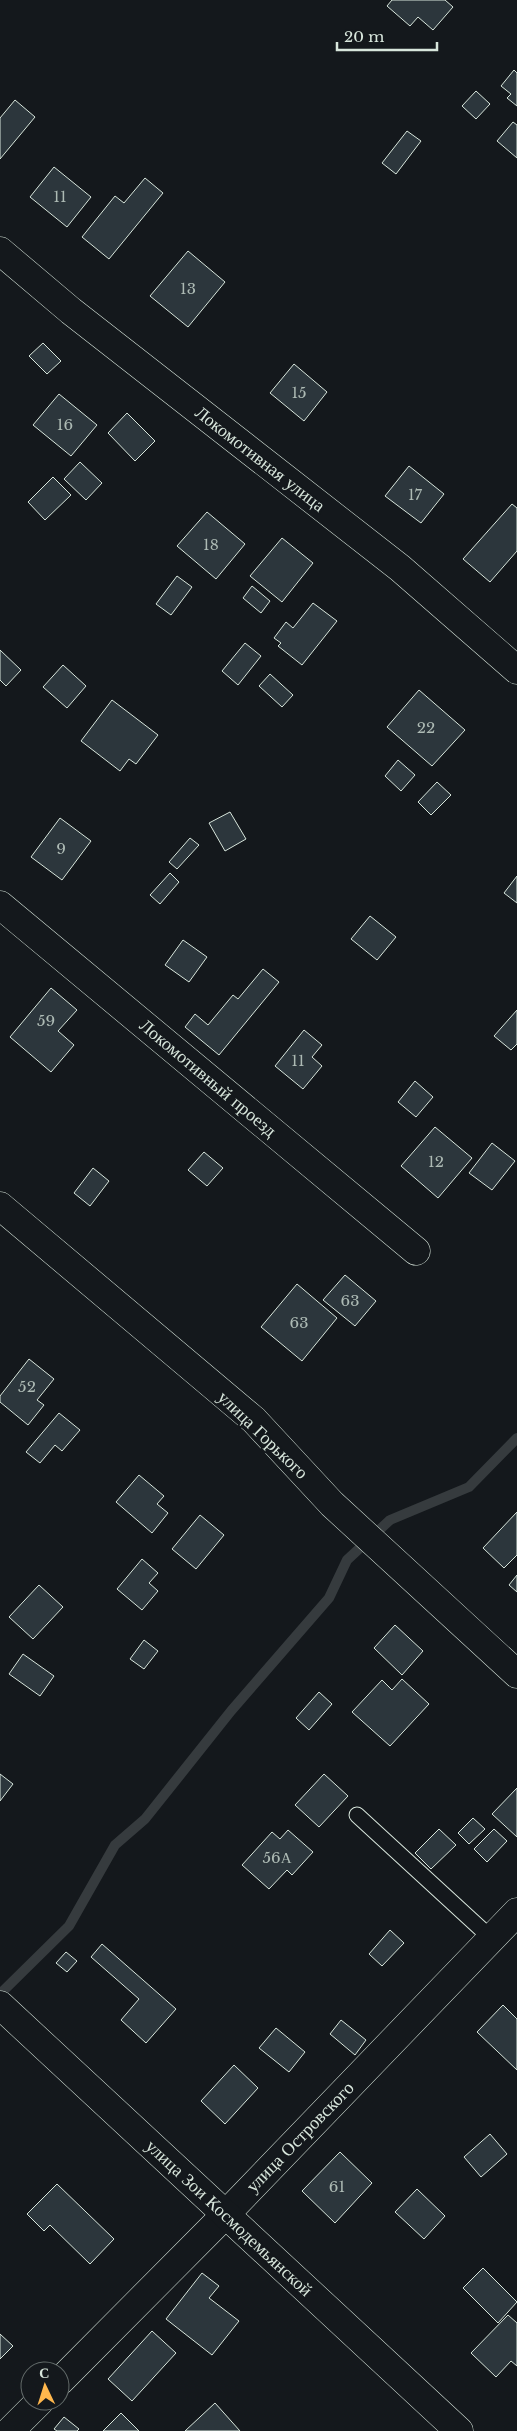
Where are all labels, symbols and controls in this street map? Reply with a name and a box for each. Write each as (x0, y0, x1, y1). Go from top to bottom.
scale bar (337, 20, 437, 52)
text: 20 m (344, 27, 384, 46)
house number: 11 (53, 187, 67, 206)
house number: 13 (180, 279, 196, 298)
house number: 15 (291, 383, 307, 402)
street label: Локомотивная улица (191, 401, 329, 517)
house number: 16 (57, 415, 73, 434)
house number: 17 (408, 485, 423, 504)
house number: 18 (203, 535, 219, 554)
house number: 22 (417, 718, 435, 737)
house number: 9 (56, 839, 66, 858)
house number: 59 (37, 1011, 55, 1030)
street label: Локомотивный проезд (135, 1014, 281, 1142)
house number: 11 (291, 1051, 305, 1070)
house number: 12 (428, 1152, 444, 1171)
house number: 63 (341, 1291, 359, 1310)
house number: 63 (290, 1313, 308, 1332)
house number: 52 (18, 1377, 36, 1396)
street label: улица Горького (213, 1386, 313, 1484)
house number: 56А (263, 1848, 292, 1867)
street label: улица Островского (241, 2077, 359, 2197)
street label: улица Зои Космодемьянской (141, 2135, 317, 2301)
house number: 61 (329, 2177, 345, 2196)
north arrow (20, 2361, 70, 2411)
text: С (38, 2364, 50, 2382)

